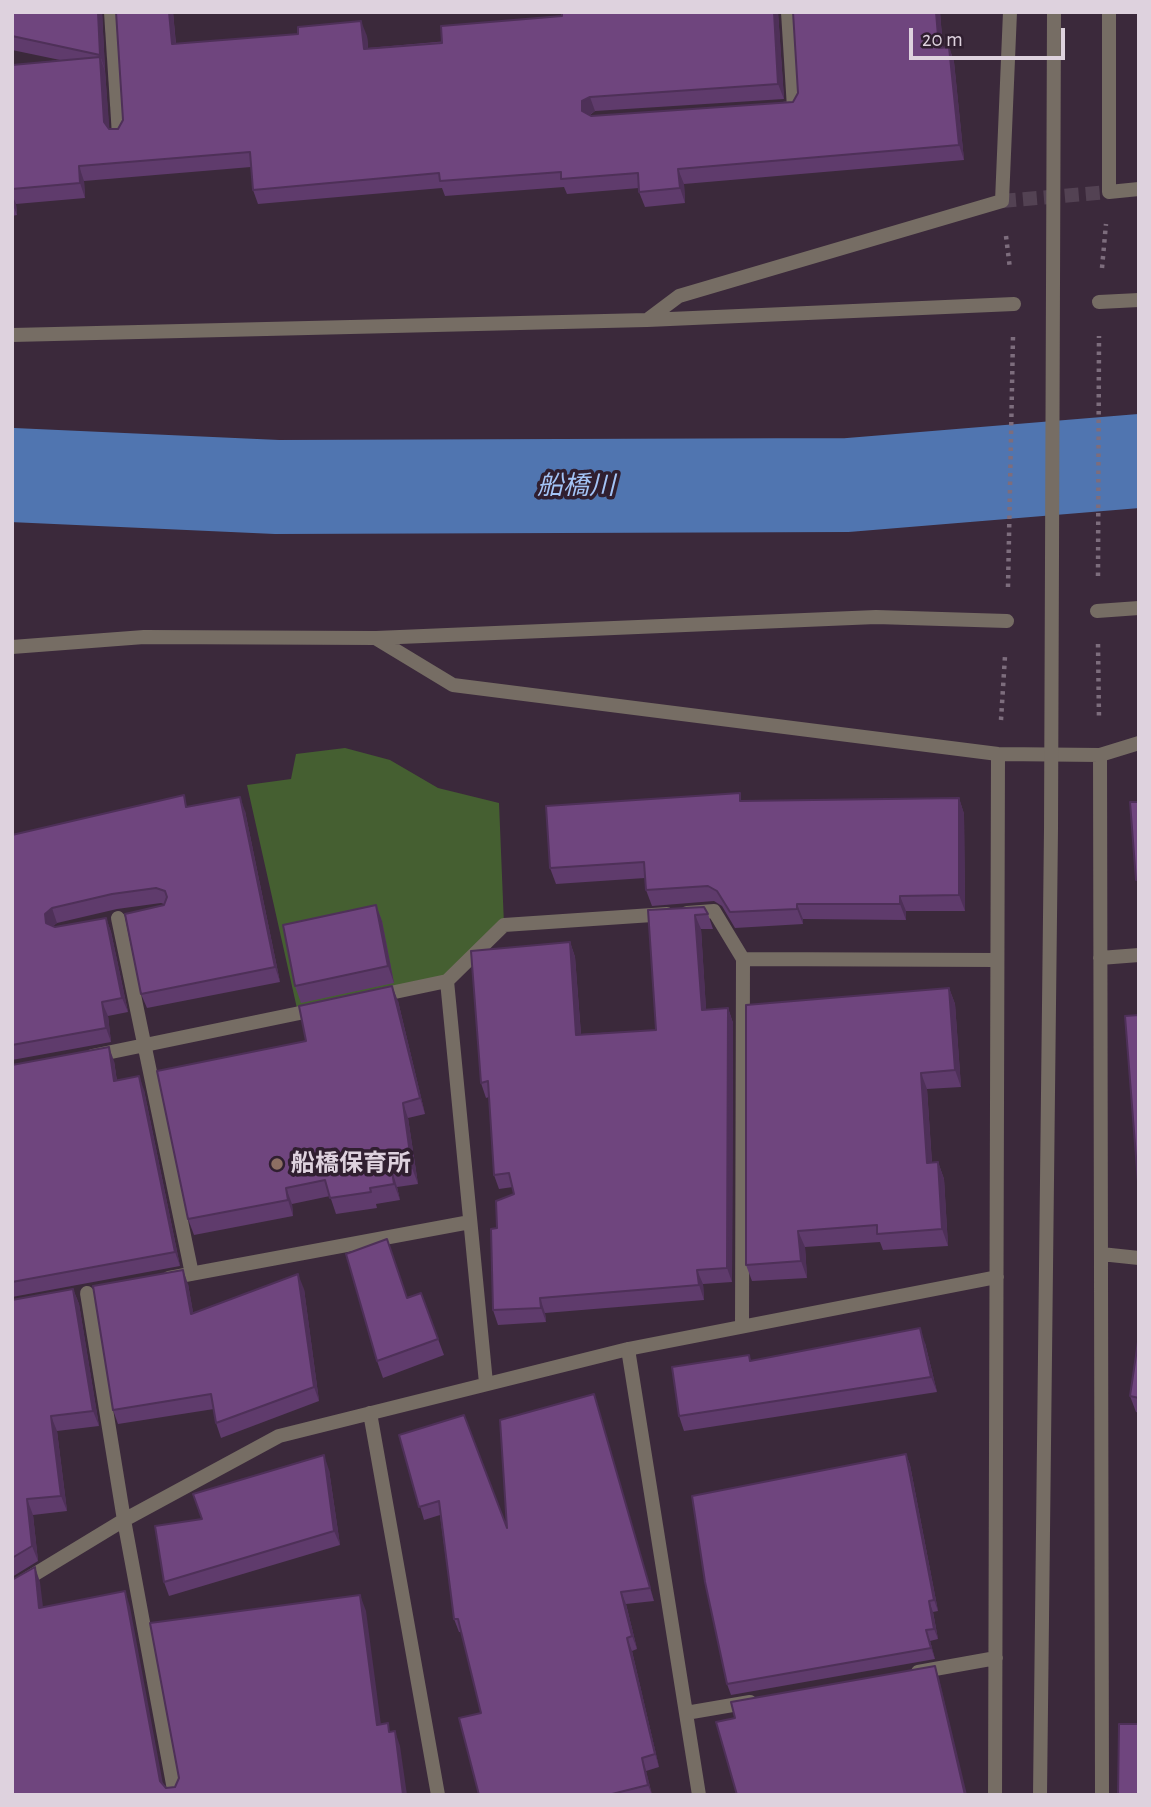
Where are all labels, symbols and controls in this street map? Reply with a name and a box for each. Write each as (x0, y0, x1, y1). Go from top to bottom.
scale bar (913, 14, 1069, 58)
text: 20 m (922, 29, 963, 50)
water label: 船橋川 (537, 470, 615, 502)
place label: 船橋保育所 (291, 1150, 411, 1178)
marker: 船橋保育所 (269, 1156, 285, 1172)

